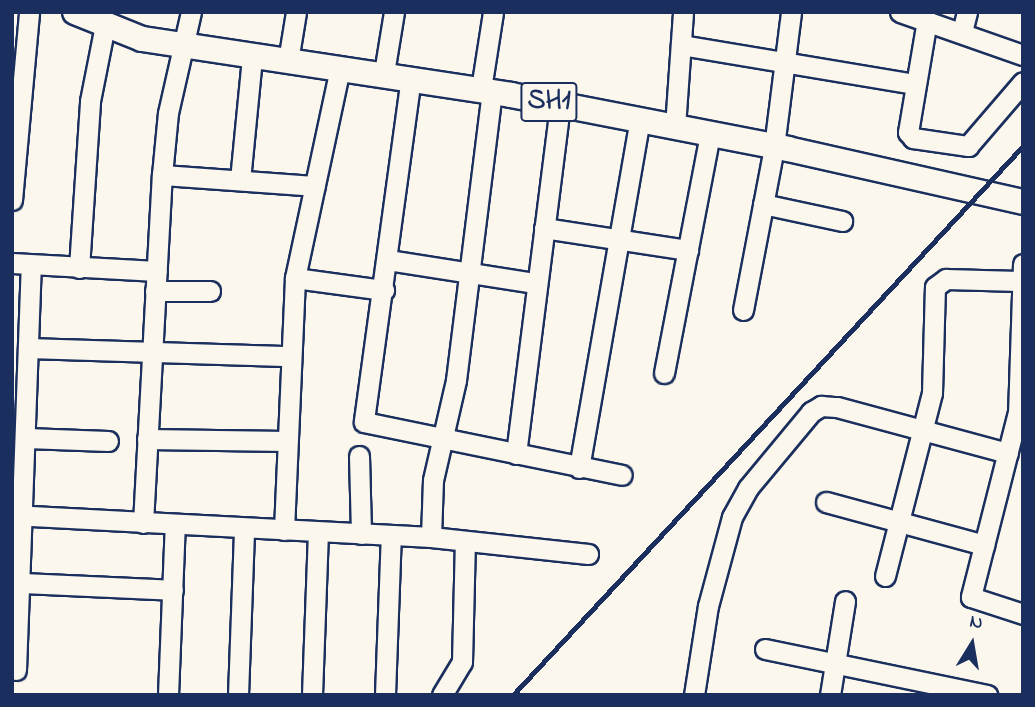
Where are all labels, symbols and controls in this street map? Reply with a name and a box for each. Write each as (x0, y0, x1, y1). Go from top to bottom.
road number: SH1 (519, 78, 579, 126)
text: N (967, 608, 985, 637)
north arrow (937, 609, 1007, 679)

